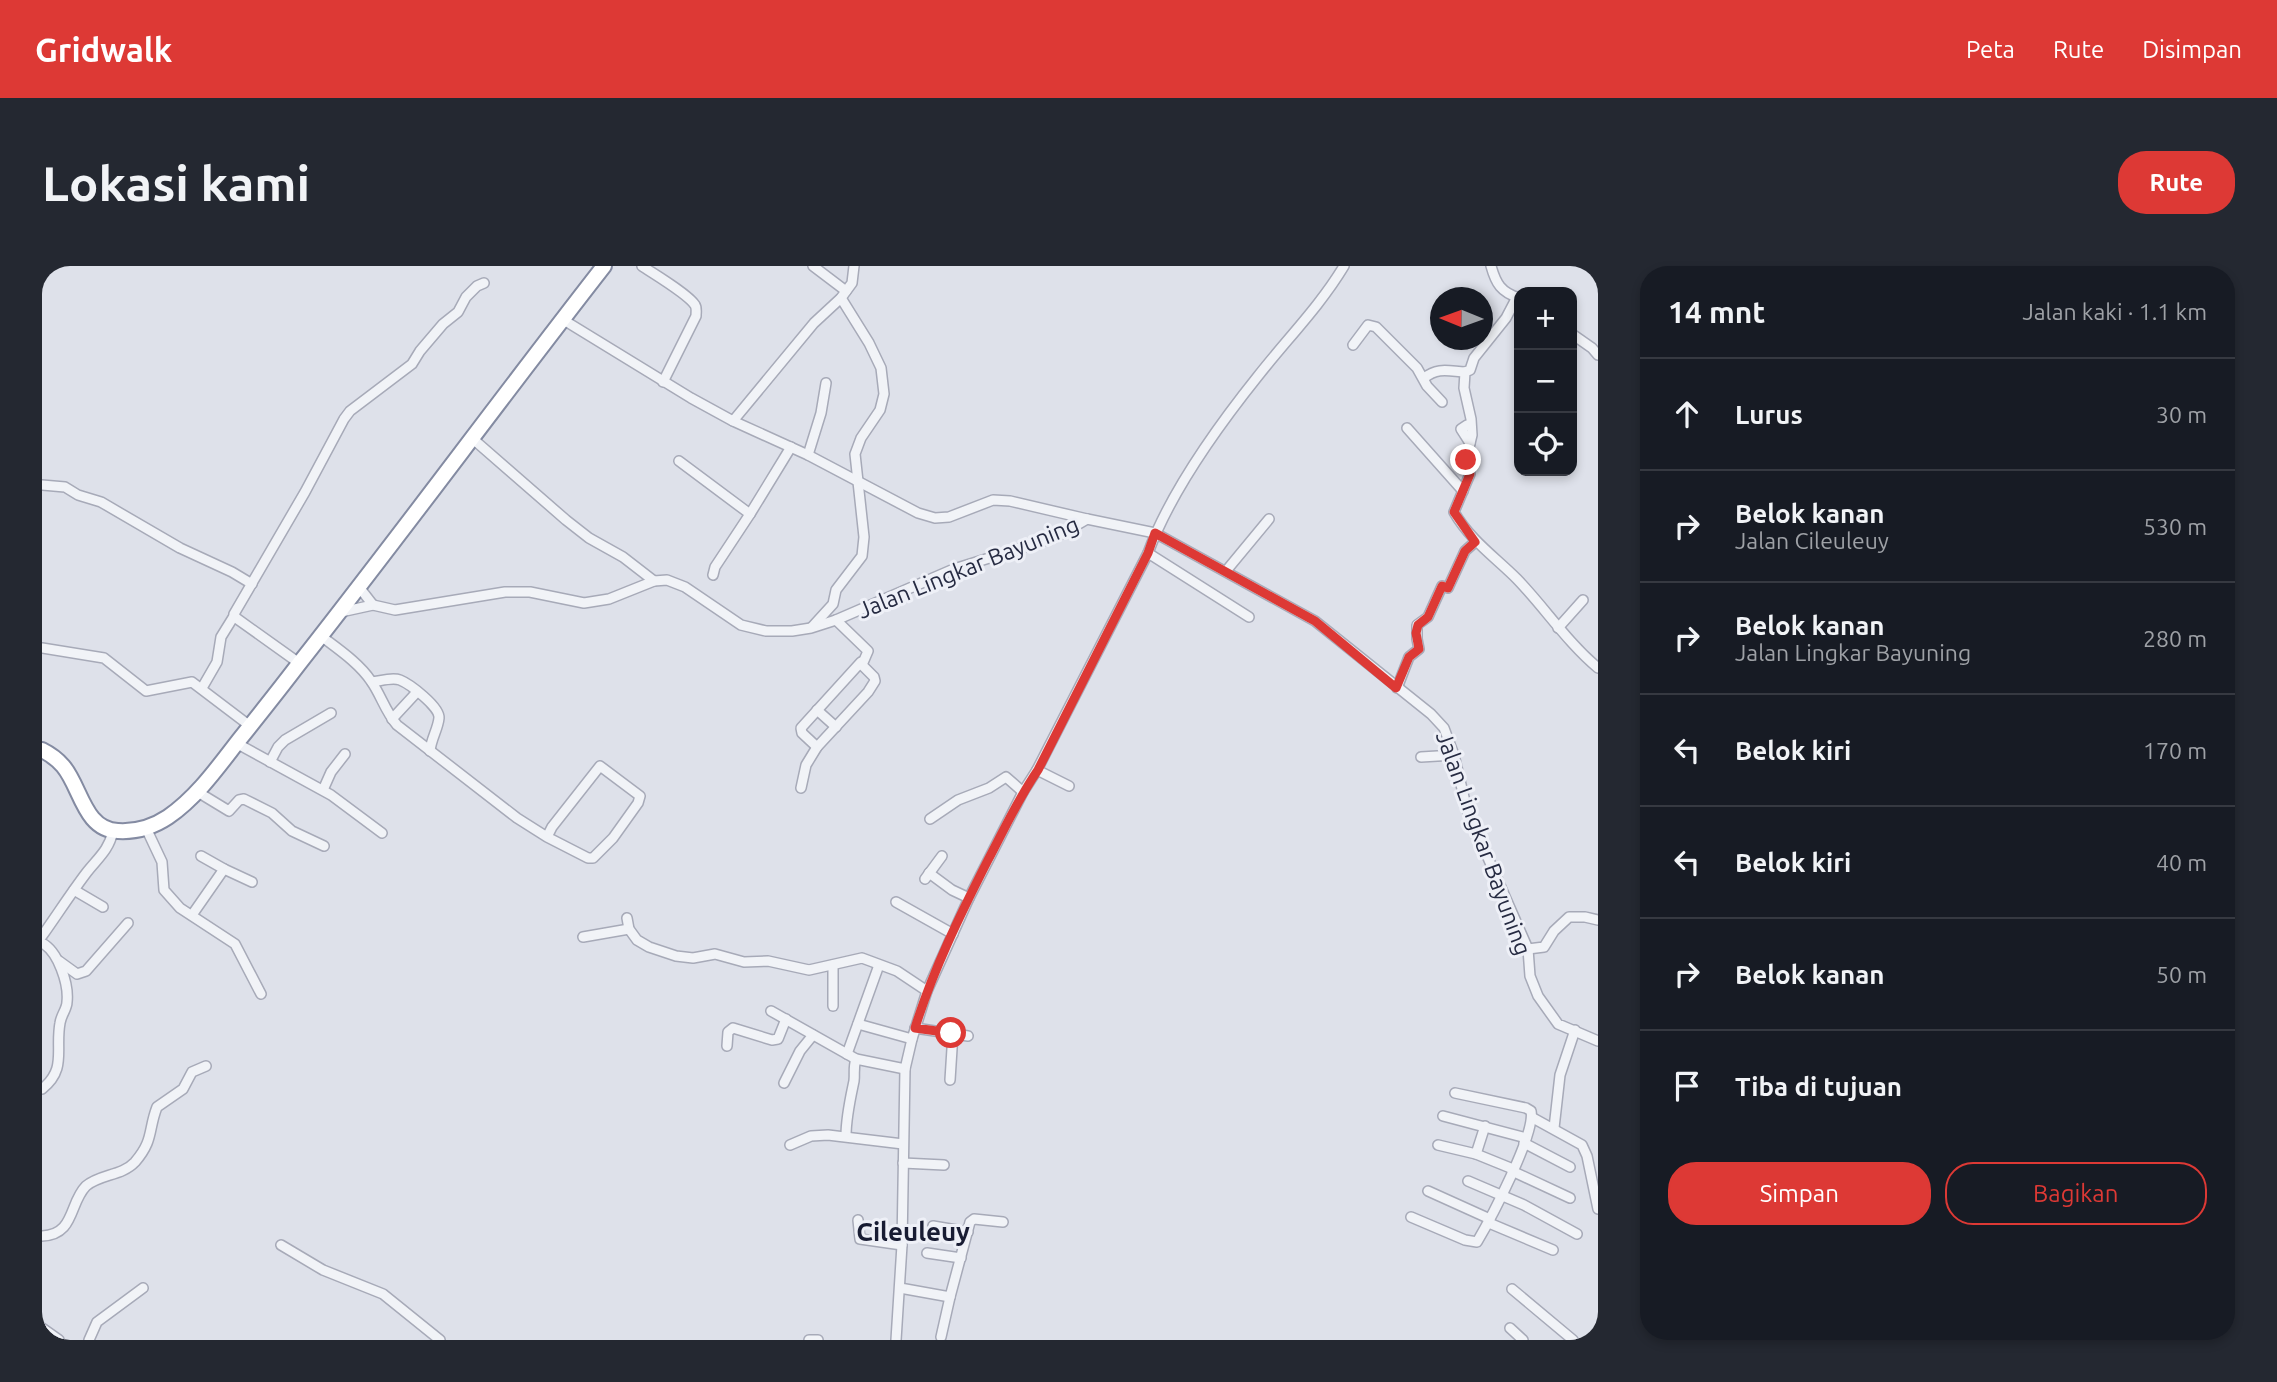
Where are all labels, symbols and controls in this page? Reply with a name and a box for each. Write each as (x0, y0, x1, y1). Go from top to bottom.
text: Gridwalk (35, 31, 172, 68)
text: Peta (1966, 36, 2015, 63)
text: Rute (2053, 36, 2104, 63)
text: Disimpan (2142, 36, 2242, 63)
button: Rute (2118, 151, 2235, 214)
text: Lokasi kami (42, 155, 310, 210)
north arrow (1430, 287, 1493, 350)
map controls (1514, 287, 1577, 476)
button: + (1514, 287, 1577, 350)
text: 14 mnt (1668, 295, 1765, 329)
text: Jalan kaki · 1.1 km (2022, 299, 2207, 324)
button: − (1514, 350, 1577, 413)
icon: ahead (1668, 395, 1706, 433)
text: Lurus (1735, 400, 1803, 429)
text: 30 m (2156, 402, 2207, 427)
button: locate (1514, 413, 1577, 476)
route end (1450, 444, 1481, 475)
text: Belok kanan (1735, 499, 1885, 528)
icon: right (1668, 507, 1706, 545)
street label: Jalan Lingkar Bayuning (854, 511, 1082, 623)
text: 530 m (2143, 514, 2207, 539)
text: Jalan Cileuleuy (1735, 528, 1889, 553)
text: Belok kanan (1735, 611, 1885, 640)
icon: right (1668, 619, 1706, 657)
text: 280 m (2143, 626, 2207, 651)
text: Jalan Lingkar Bayuning (1735, 640, 1971, 665)
street label: Jalan Lingkar Bayuning (1432, 728, 1536, 958)
icon: left (1668, 731, 1706, 769)
text: Belok kiri (1735, 736, 1851, 765)
text: 170 m (2143, 738, 2207, 763)
icon: left (1668, 843, 1706, 881)
text: Belok kiri (1735, 848, 1851, 877)
text: 40 m (2156, 850, 2207, 875)
icon: right (1668, 955, 1706, 993)
text: Belok kanan (1735, 960, 1885, 989)
text: 50 m (2156, 962, 2207, 987)
route start (935, 1017, 966, 1048)
icon: arrive (1668, 1067, 1706, 1105)
text: Tiba di tujuan (1735, 1072, 1902, 1101)
button: Simpan (1668, 1162, 1931, 1225)
button: Bagikan (1945, 1162, 2207, 1225)
district label: Cileuleuy (856, 1217, 970, 1246)

